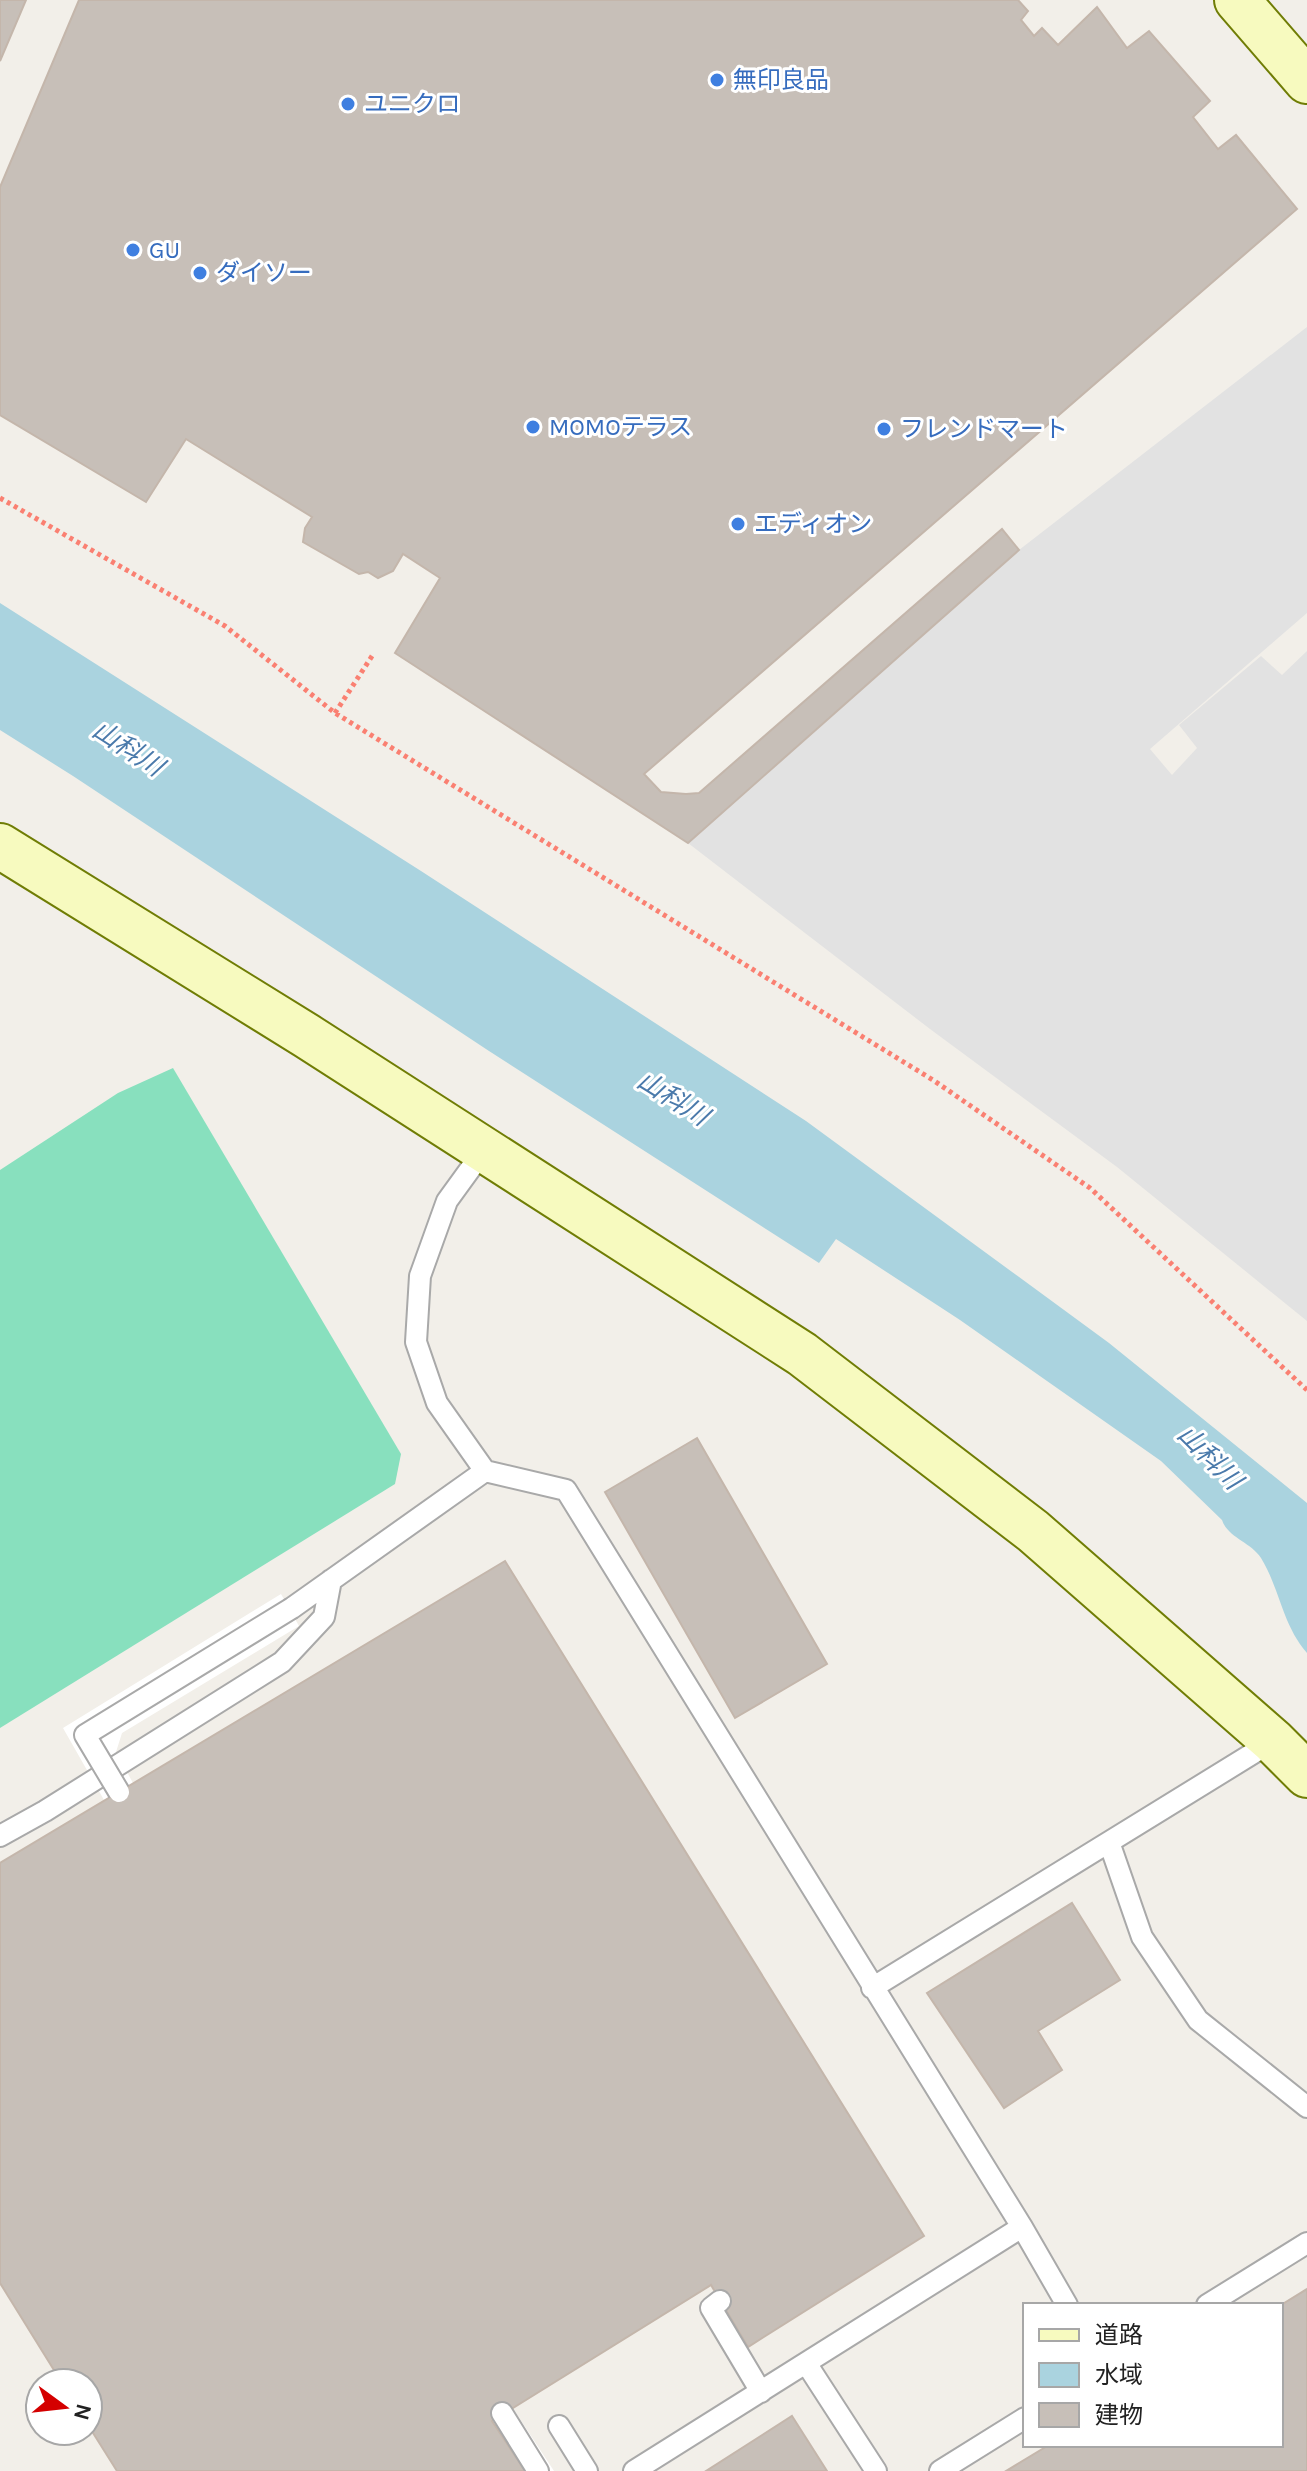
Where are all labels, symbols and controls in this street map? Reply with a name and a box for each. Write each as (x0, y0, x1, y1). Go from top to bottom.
place label: 無印良品 (733, 66, 829, 94)
marker: 無印良品 (708, 71, 726, 89)
place label: ユニクロ (364, 90, 460, 118)
marker: ユニクロ (339, 95, 357, 113)
place label: GU (149, 236, 180, 264)
marker: GU (124, 241, 142, 259)
place label: ダイソー (216, 259, 312, 287)
marker: ダイソー (191, 264, 209, 282)
place label: MOMOテラス (549, 413, 692, 441)
place label: フレンドマート (900, 415, 1068, 443)
marker: MOMOテラス (524, 418, 542, 436)
marker: フレンドマート (875, 420, 893, 438)
place label: エディオン (754, 510, 872, 538)
marker: エディオン (729, 515, 747, 533)
water label: 山科川 (87, 714, 171, 784)
water label: 山科川 (631, 1065, 717, 1134)
water label: 山科川 (1171, 1419, 1250, 1498)
legend (1023, 2303, 1283, 2447)
text: 道路 (1095, 2321, 1143, 2349)
text: 水域 (1095, 2361, 1143, 2389)
north arrow (24, 2367, 104, 2447)
text: N (68, 2401, 97, 2423)
text: 建物 (1095, 2401, 1143, 2429)

